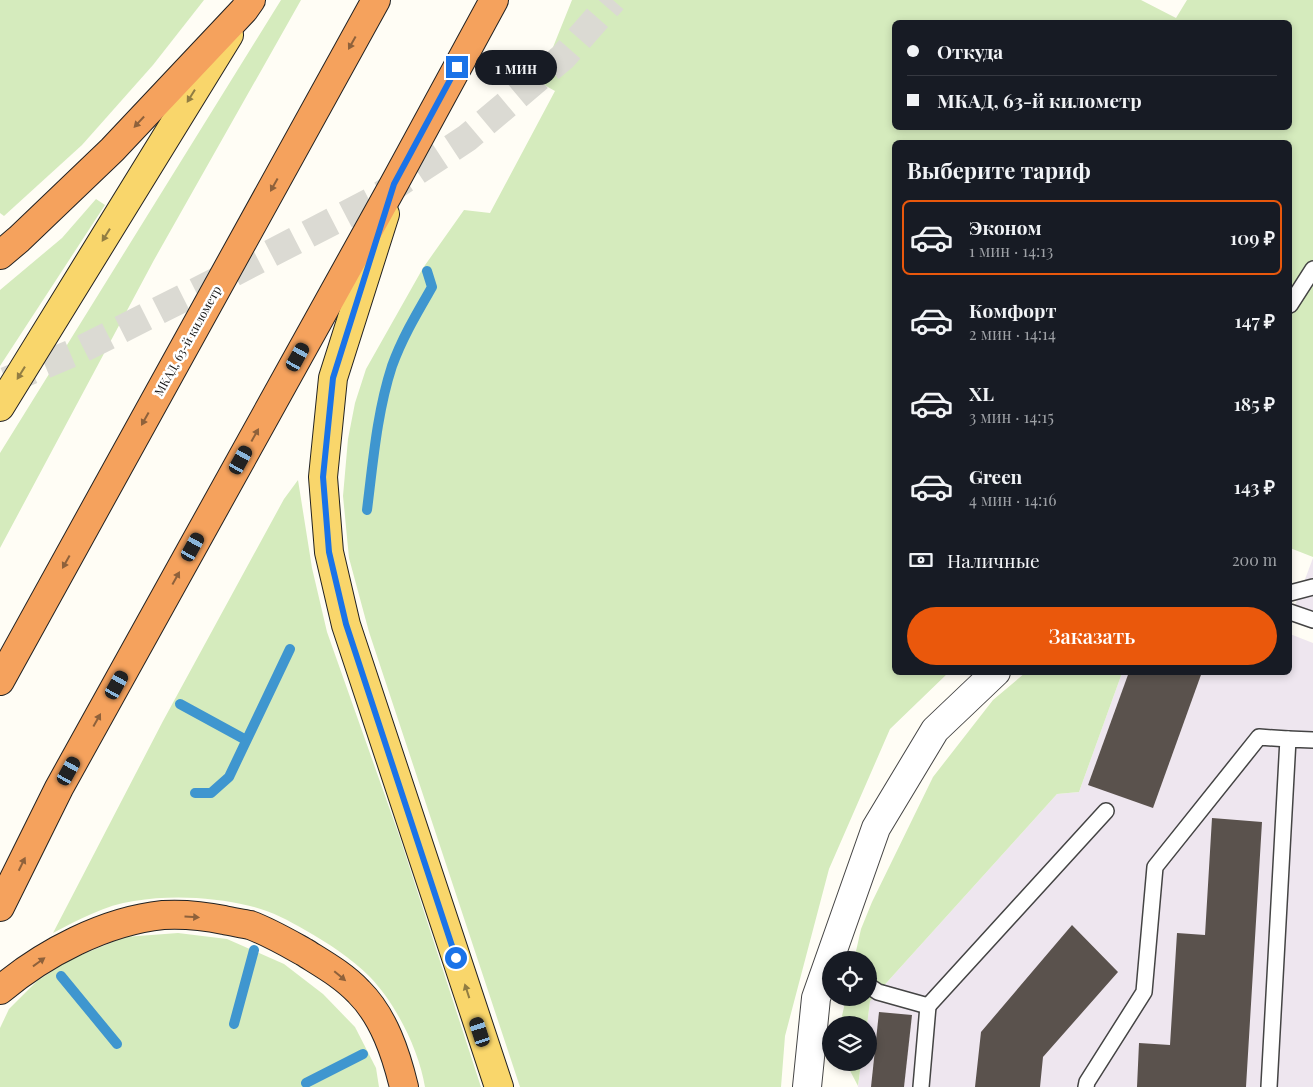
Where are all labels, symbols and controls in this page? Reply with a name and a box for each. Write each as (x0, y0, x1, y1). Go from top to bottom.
one-way arrow (348, 36, 357, 50)
text: Откуда (937, 38, 1003, 64)
callout: 1 мин (474, 50, 557, 84)
route end (446, 56, 468, 78)
text: 1 мин (495, 57, 537, 78)
text: МКАД, 63-й километр (937, 87, 1142, 113)
one-way arrow (187, 90, 196, 103)
one-way arrow (133, 116, 145, 128)
text: Выберите тариф (907, 155, 1091, 185)
one-way arrow (270, 178, 278, 192)
text: Эконом (969, 214, 1042, 240)
icon: car (909, 215, 954, 260)
text: 109 ₽ (1230, 224, 1275, 250)
one-way arrow (101, 228, 111, 241)
text: 1 мин · 14:13 (969, 240, 1053, 261)
street label: МКАД, 63-й километр (150, 282, 224, 399)
text: Комфорт (969, 297, 1057, 323)
icon: car (909, 298, 954, 343)
text: 147 ₽ (1235, 307, 1275, 333)
text: 2 мин · 14:14 (969, 323, 1056, 344)
car (284, 340, 311, 374)
one-way arrow (16, 367, 26, 380)
text: XL (969, 380, 994, 406)
icon: car (909, 381, 954, 426)
text: 185 ₽ (1234, 390, 1275, 416)
text: 3 мин · 14:15 (969, 406, 1054, 427)
one-way arrow (140, 413, 149, 426)
one-way arrow (250, 429, 259, 442)
car (227, 443, 254, 477)
text: Green (969, 463, 1022, 489)
icon: car (909, 464, 954, 509)
text: 143 ₽ (1234, 473, 1275, 499)
text: 4 мин · 14:16 (969, 489, 1057, 510)
car (179, 530, 206, 564)
icon: cash (907, 546, 935, 574)
text: Наличные (947, 547, 1040, 573)
text: 200 m (1232, 549, 1277, 570)
one-way arrow (62, 554, 70, 569)
one-way arrow (172, 570, 180, 585)
button: Заказать (907, 607, 1277, 665)
car (103, 668, 130, 702)
one-way arrow (93, 712, 101, 727)
car (55, 754, 82, 788)
one-way arrow (18, 856, 26, 871)
one-way arrow (185, 913, 201, 921)
route start (445, 947, 467, 969)
map controls (822, 951, 877, 1071)
button: locate (822, 951, 877, 1006)
one-way arrow (33, 957, 46, 967)
one-way arrow (334, 970, 346, 982)
one-way arrow (463, 983, 471, 998)
car (468, 1015, 491, 1049)
button: layers (822, 1016, 877, 1071)

